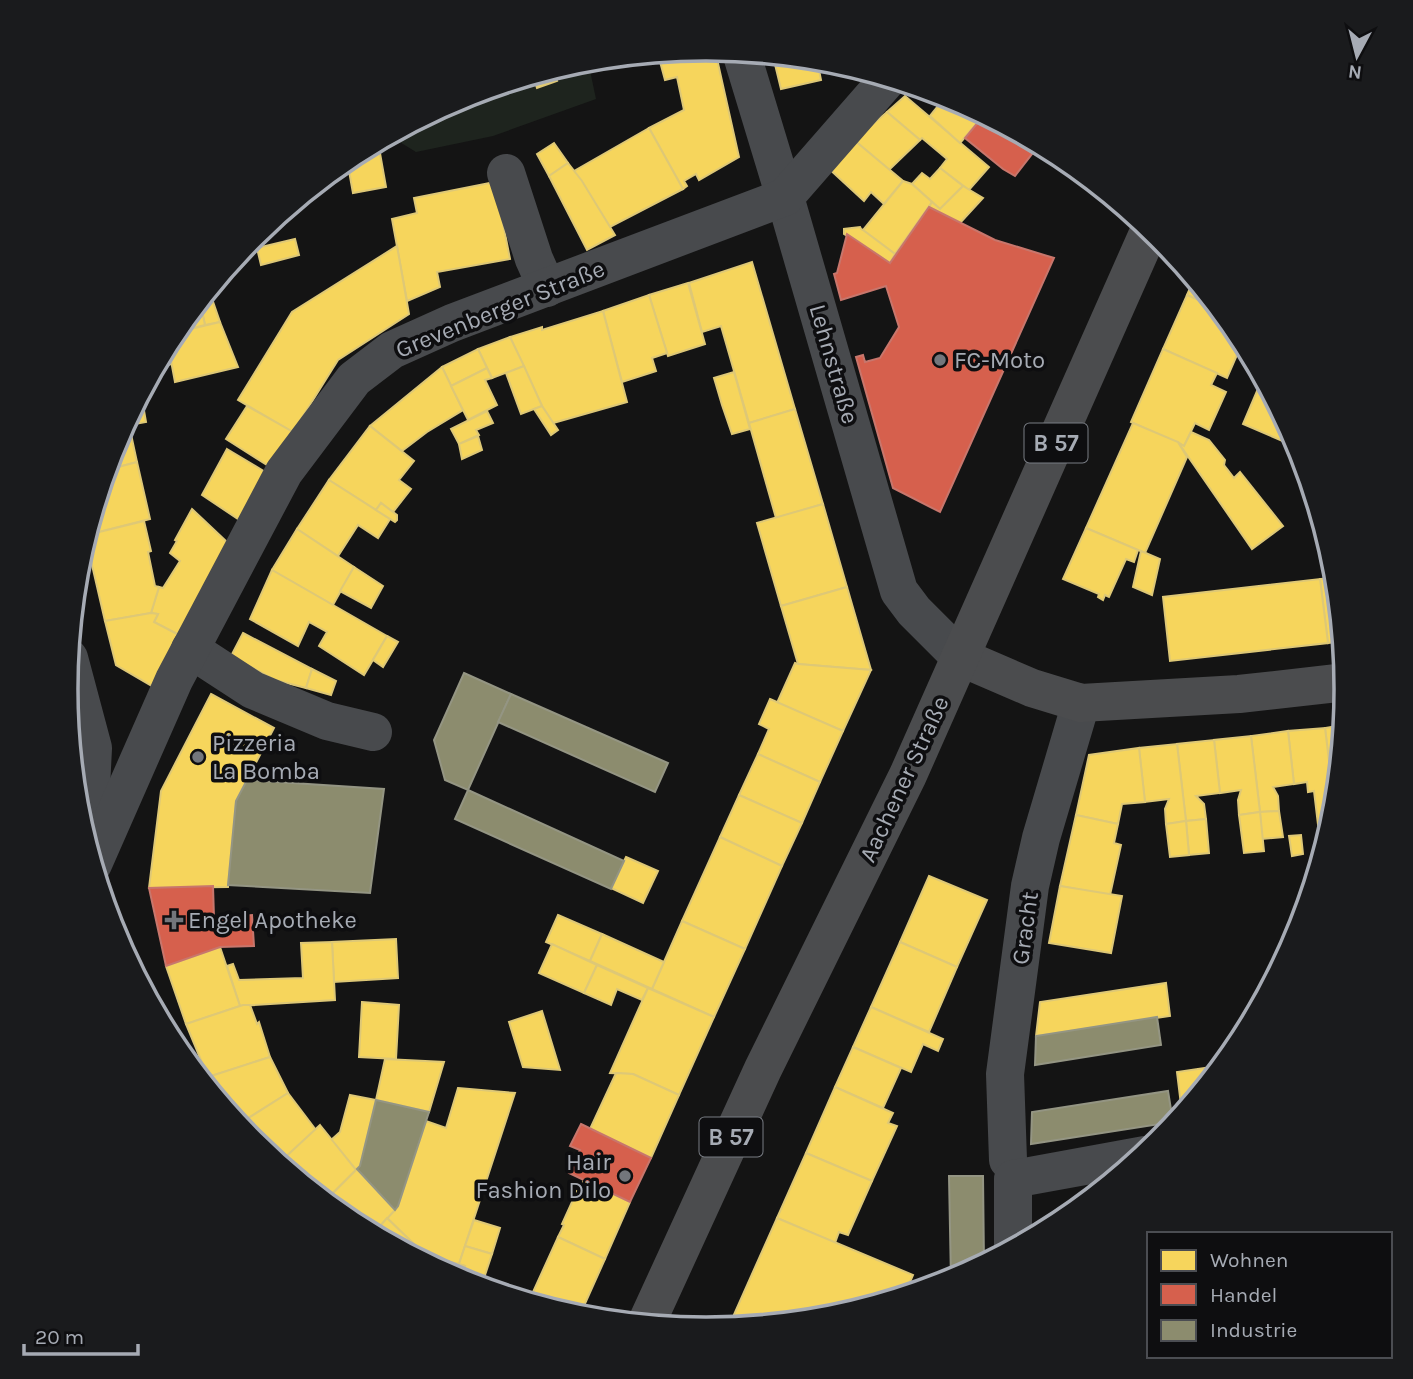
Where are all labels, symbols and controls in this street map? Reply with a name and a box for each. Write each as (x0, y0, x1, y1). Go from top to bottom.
north arrow (1322, 21, 1392, 91)
text: N (1347, 60, 1363, 84)
street label: Grevenberger Straße (391, 254, 609, 364)
street label: Lehnstraße (804, 301, 864, 427)
place label: FC-Moto (954, 346, 1045, 374)
marker: FC-Moto (932, 352, 948, 368)
road number: B 57 (1024, 424, 1088, 462)
street label: Aachener Straße (853, 692, 955, 866)
place label: Pizzeria La Bomba (212, 729, 320, 785)
marker: Pizzeria La Bomba (190, 749, 206, 765)
street label: Gracht (1006, 890, 1044, 966)
place label: Engel Apotheke (188, 906, 357, 934)
marker: Engel Apotheke (166, 912, 182, 928)
road number: B 57 (700, 1118, 762, 1156)
place label: Hair Fashion Dilo (475, 1148, 611, 1204)
marker: Hair Fashion Dilo (617, 1168, 633, 1184)
legend (1147, 1232, 1392, 1358)
text: Wohnen (1210, 1248, 1288, 1272)
text: Handel (1210, 1283, 1277, 1307)
scale bar (24, 1312, 138, 1356)
text: Industrie (1210, 1318, 1297, 1342)
text: 20 m (35, 1325, 84, 1349)

